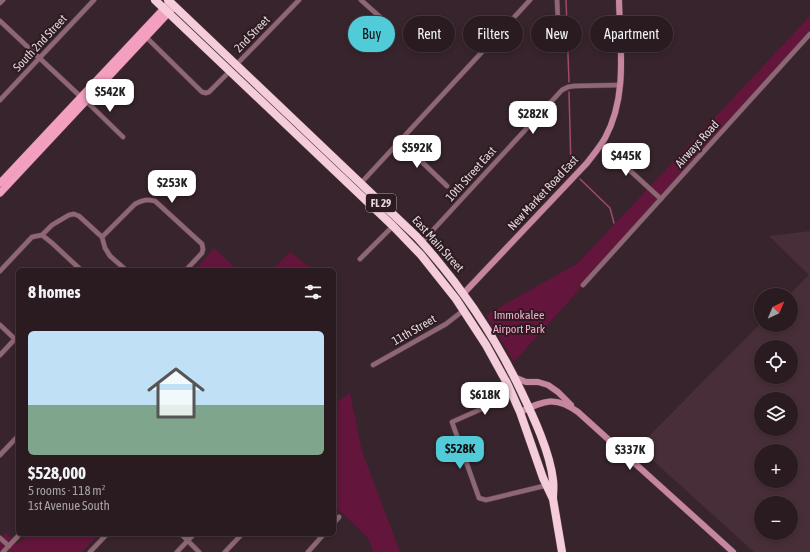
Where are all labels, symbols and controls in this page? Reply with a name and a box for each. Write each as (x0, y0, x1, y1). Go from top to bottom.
street label: South 2nd Street (10, 11, 70, 74)
street label: 2nd Street (231, 13, 273, 55)
chip: Buy (348, 16, 395, 52)
chip: Rent (403, 16, 455, 52)
chip: Filters (463, 16, 523, 52)
chip: New (531, 16, 582, 52)
chip: Apartment (590, 16, 673, 52)
pin: $542K (82, 79, 138, 113)
text: $542K (95, 84, 125, 99)
pin: $282K (505, 101, 561, 135)
text: $282K (518, 106, 548, 121)
street label: Airways Road (672, 118, 722, 170)
pin: $592K (389, 135, 445, 169)
text: $592K (402, 140, 432, 155)
street label: 10th Street East (443, 143, 500, 204)
pin: $445K (598, 143, 654, 177)
text: $445K (611, 148, 641, 163)
street label: New Market Road East (505, 152, 582, 233)
pin: $253K (144, 170, 200, 204)
text: $253K (157, 175, 187, 190)
road number: FL 29 (366, 194, 396, 212)
street label: East Main Street (409, 213, 467, 275)
icon: filters (302, 281, 324, 303)
text: 8 homes (28, 282, 81, 302)
north arrow (754, 288, 798, 332)
map controls (754, 288, 798, 540)
park label: Immokalee Airport Park (493, 308, 546, 336)
street label: 11th Street (389, 312, 439, 348)
button: locate (754, 340, 798, 384)
icon: home (140, 357, 212, 429)
pin: $618K (457, 382, 513, 416)
text: $618K (470, 387, 500, 402)
button: layers (754, 392, 798, 436)
pin: $528K (432, 436, 488, 470)
pin: $337K (602, 437, 658, 471)
text: $528K (445, 441, 475, 456)
text: $337K (615, 442, 645, 457)
button: + (754, 444, 798, 488)
text: $528,000 (28, 463, 86, 483)
text: 5 rooms · 118 m² (28, 483, 105, 498)
button: − (754, 496, 798, 540)
text: 1st Avenue South (28, 498, 110, 513)

